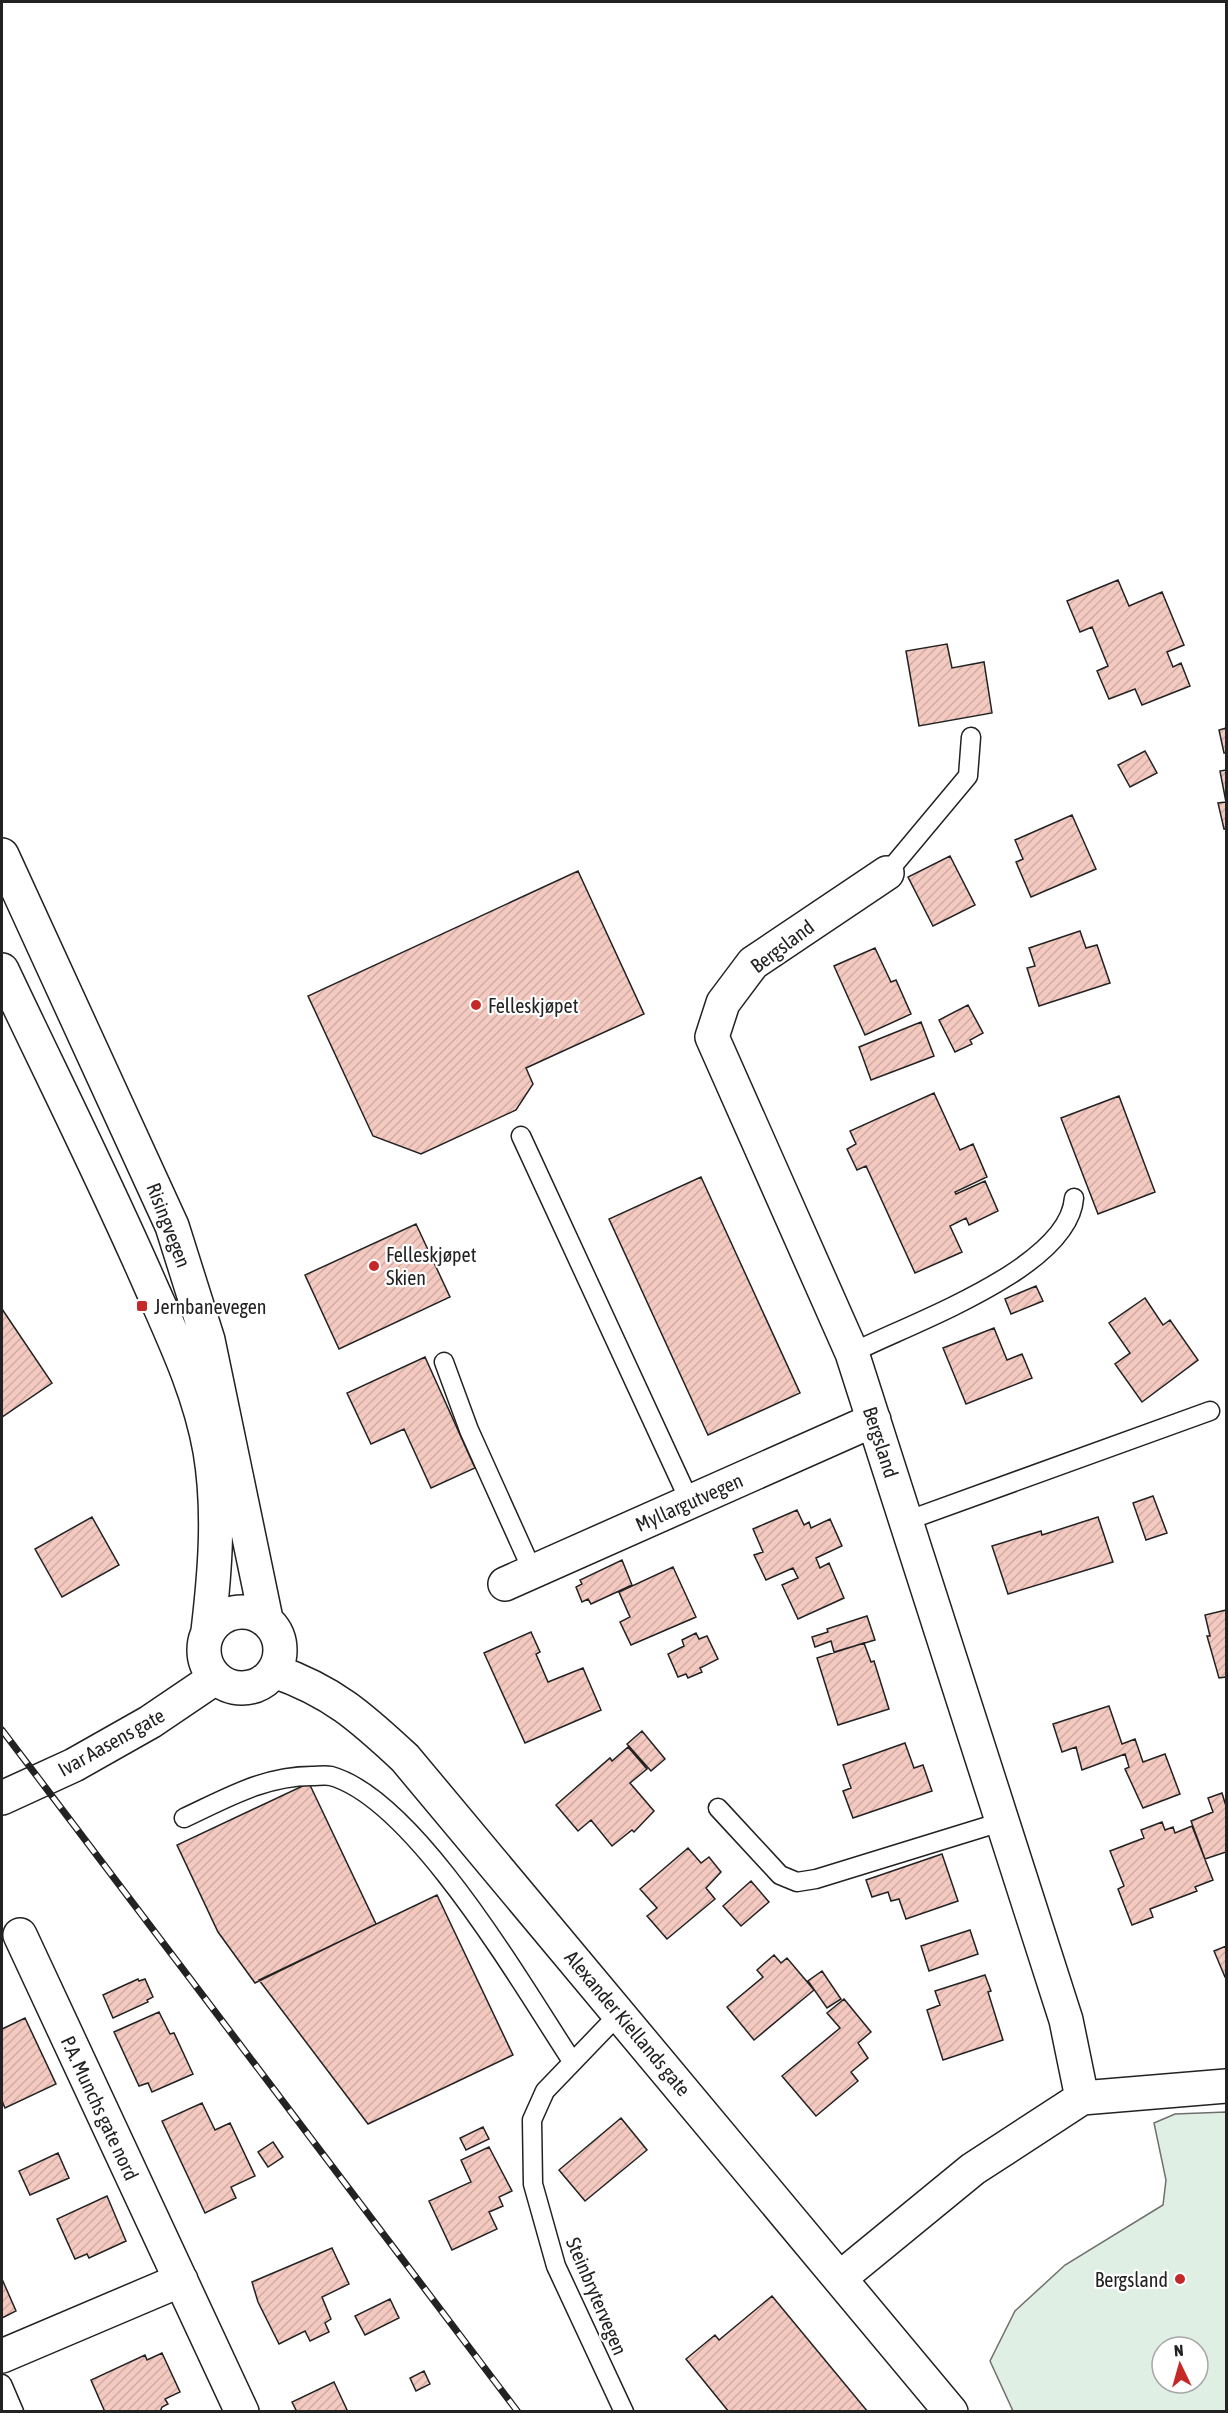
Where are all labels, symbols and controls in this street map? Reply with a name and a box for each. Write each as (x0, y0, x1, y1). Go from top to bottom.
street label: Bergsland (746, 915, 818, 977)
place label: Felleskjøpet (488, 994, 579, 1017)
marker: Felleskjøpet (469, 998, 483, 1012)
street label: Risingvegen (142, 1179, 196, 1271)
place label: Felleskjøpet Skien (386, 1243, 477, 1289)
marker: Felleskjøpet Skien (367, 1259, 381, 1273)
place label: Jernbanevegen (154, 1295, 267, 1318)
marker: Jernbanevegen (135, 1299, 149, 1313)
street label: Bergsland (859, 1404, 903, 1480)
street label: Myllargutvegen (632, 1468, 746, 1536)
street label: Ivar Aasens gate (54, 1703, 168, 1781)
street label: Alexander Kiellands gate (561, 1946, 695, 2100)
street label: P.A. Munchs gate nord (57, 2032, 143, 2184)
street label: Steinbrytervegen (562, 2234, 632, 2358)
place label: Bergsland (1095, 2268, 1168, 2291)
marker: Bergsland (1173, 2272, 1187, 2286)
north arrow (1150, 2335, 1210, 2395)
text: N (1173, 2341, 1184, 2359)

